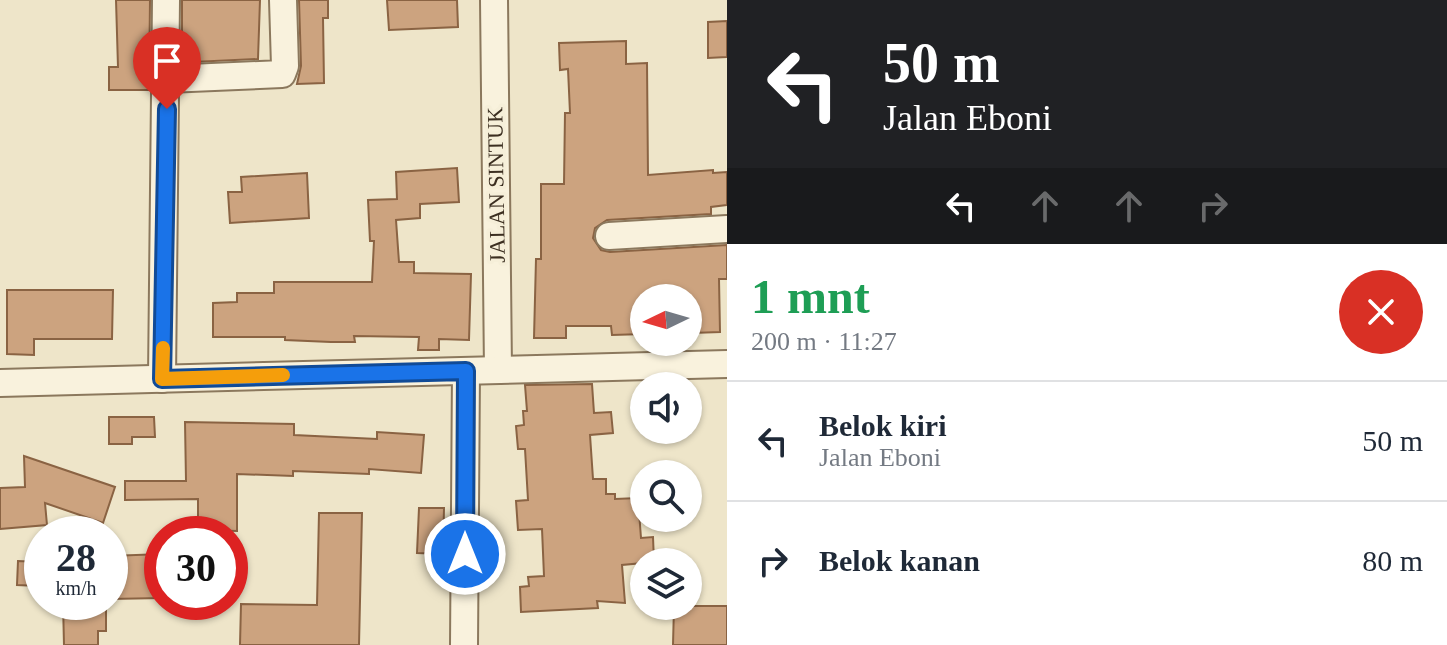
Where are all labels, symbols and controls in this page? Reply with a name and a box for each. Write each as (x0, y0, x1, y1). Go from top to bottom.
pin (133, 27, 201, 109)
icon: left (751, 32, 855, 136)
text: 50 m (883, 32, 1000, 94)
icon: arrive (145, 39, 189, 83)
text: Jalan Eboni (883, 98, 1052, 138)
street label: JALAN SINTUK (482, 107, 510, 263)
icon: left (939, 184, 983, 228)
icon: ahead (1023, 184, 1067, 228)
icon: ahead (1107, 184, 1151, 228)
icon: right (1191, 184, 1235, 228)
text: 1 mnt (751, 270, 870, 323)
button: close (1339, 270, 1423, 354)
north arrow (630, 284, 702, 356)
map controls (630, 284, 702, 620)
text: 200 m · 11:27 (751, 327, 897, 356)
button: sound (630, 372, 702, 444)
text: Belok kiri (819, 409, 947, 442)
icon: left (751, 419, 795, 463)
text: 50 m (1362, 424, 1423, 457)
text: Jalan Eboni (819, 443, 941, 472)
button: search (630, 460, 702, 532)
position arrow (423, 512, 507, 596)
speed limit sign: 30 (144, 516, 248, 620)
text: 28 (56, 535, 96, 580)
icon: right (751, 539, 795, 583)
text: Belok kanan (819, 544, 980, 577)
text: 80 m (1362, 544, 1423, 577)
button: layers (630, 548, 702, 620)
text: km/h (55, 577, 97, 599)

